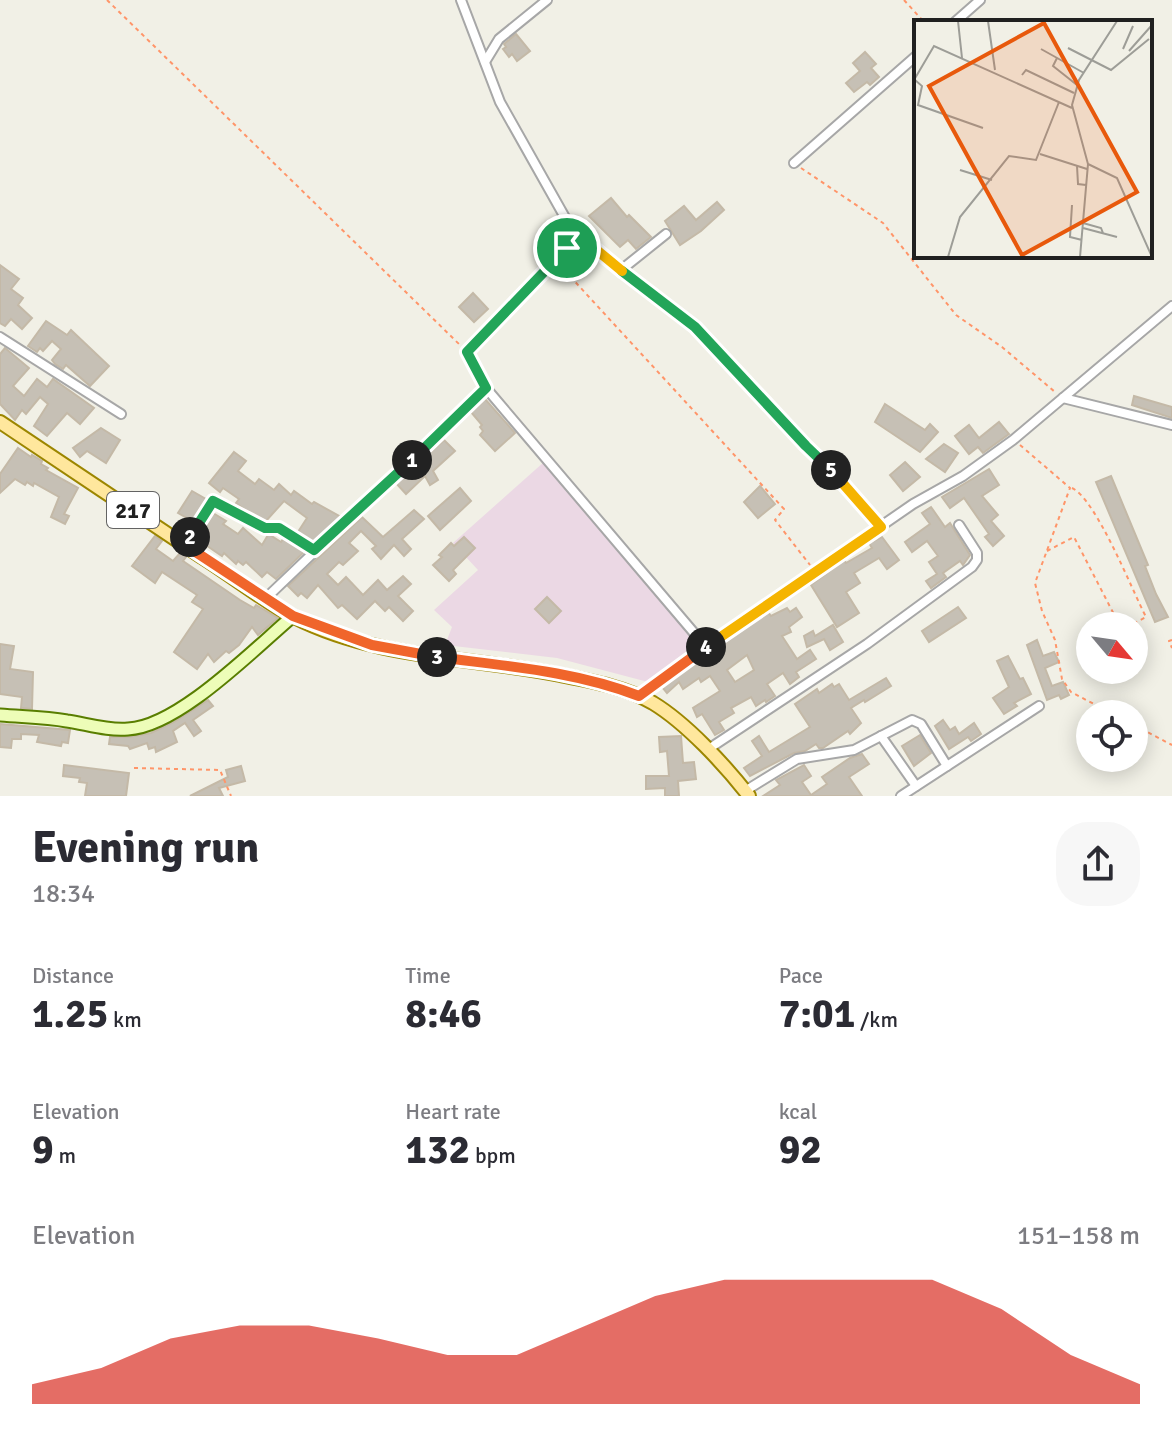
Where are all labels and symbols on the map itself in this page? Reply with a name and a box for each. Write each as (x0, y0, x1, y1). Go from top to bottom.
inset map (914, 20, 1152, 258)
pin (533, 214, 601, 282)
pin: 1 (392, 440, 432, 480)
pin: 5 (811, 450, 851, 490)
road number: 217 (107, 492, 159, 528)
pin: 2 (170, 517, 210, 557)
north arrow (1076, 612, 1148, 684)
pin: 4 (686, 627, 726, 667)
pin: 3 (417, 637, 457, 677)

